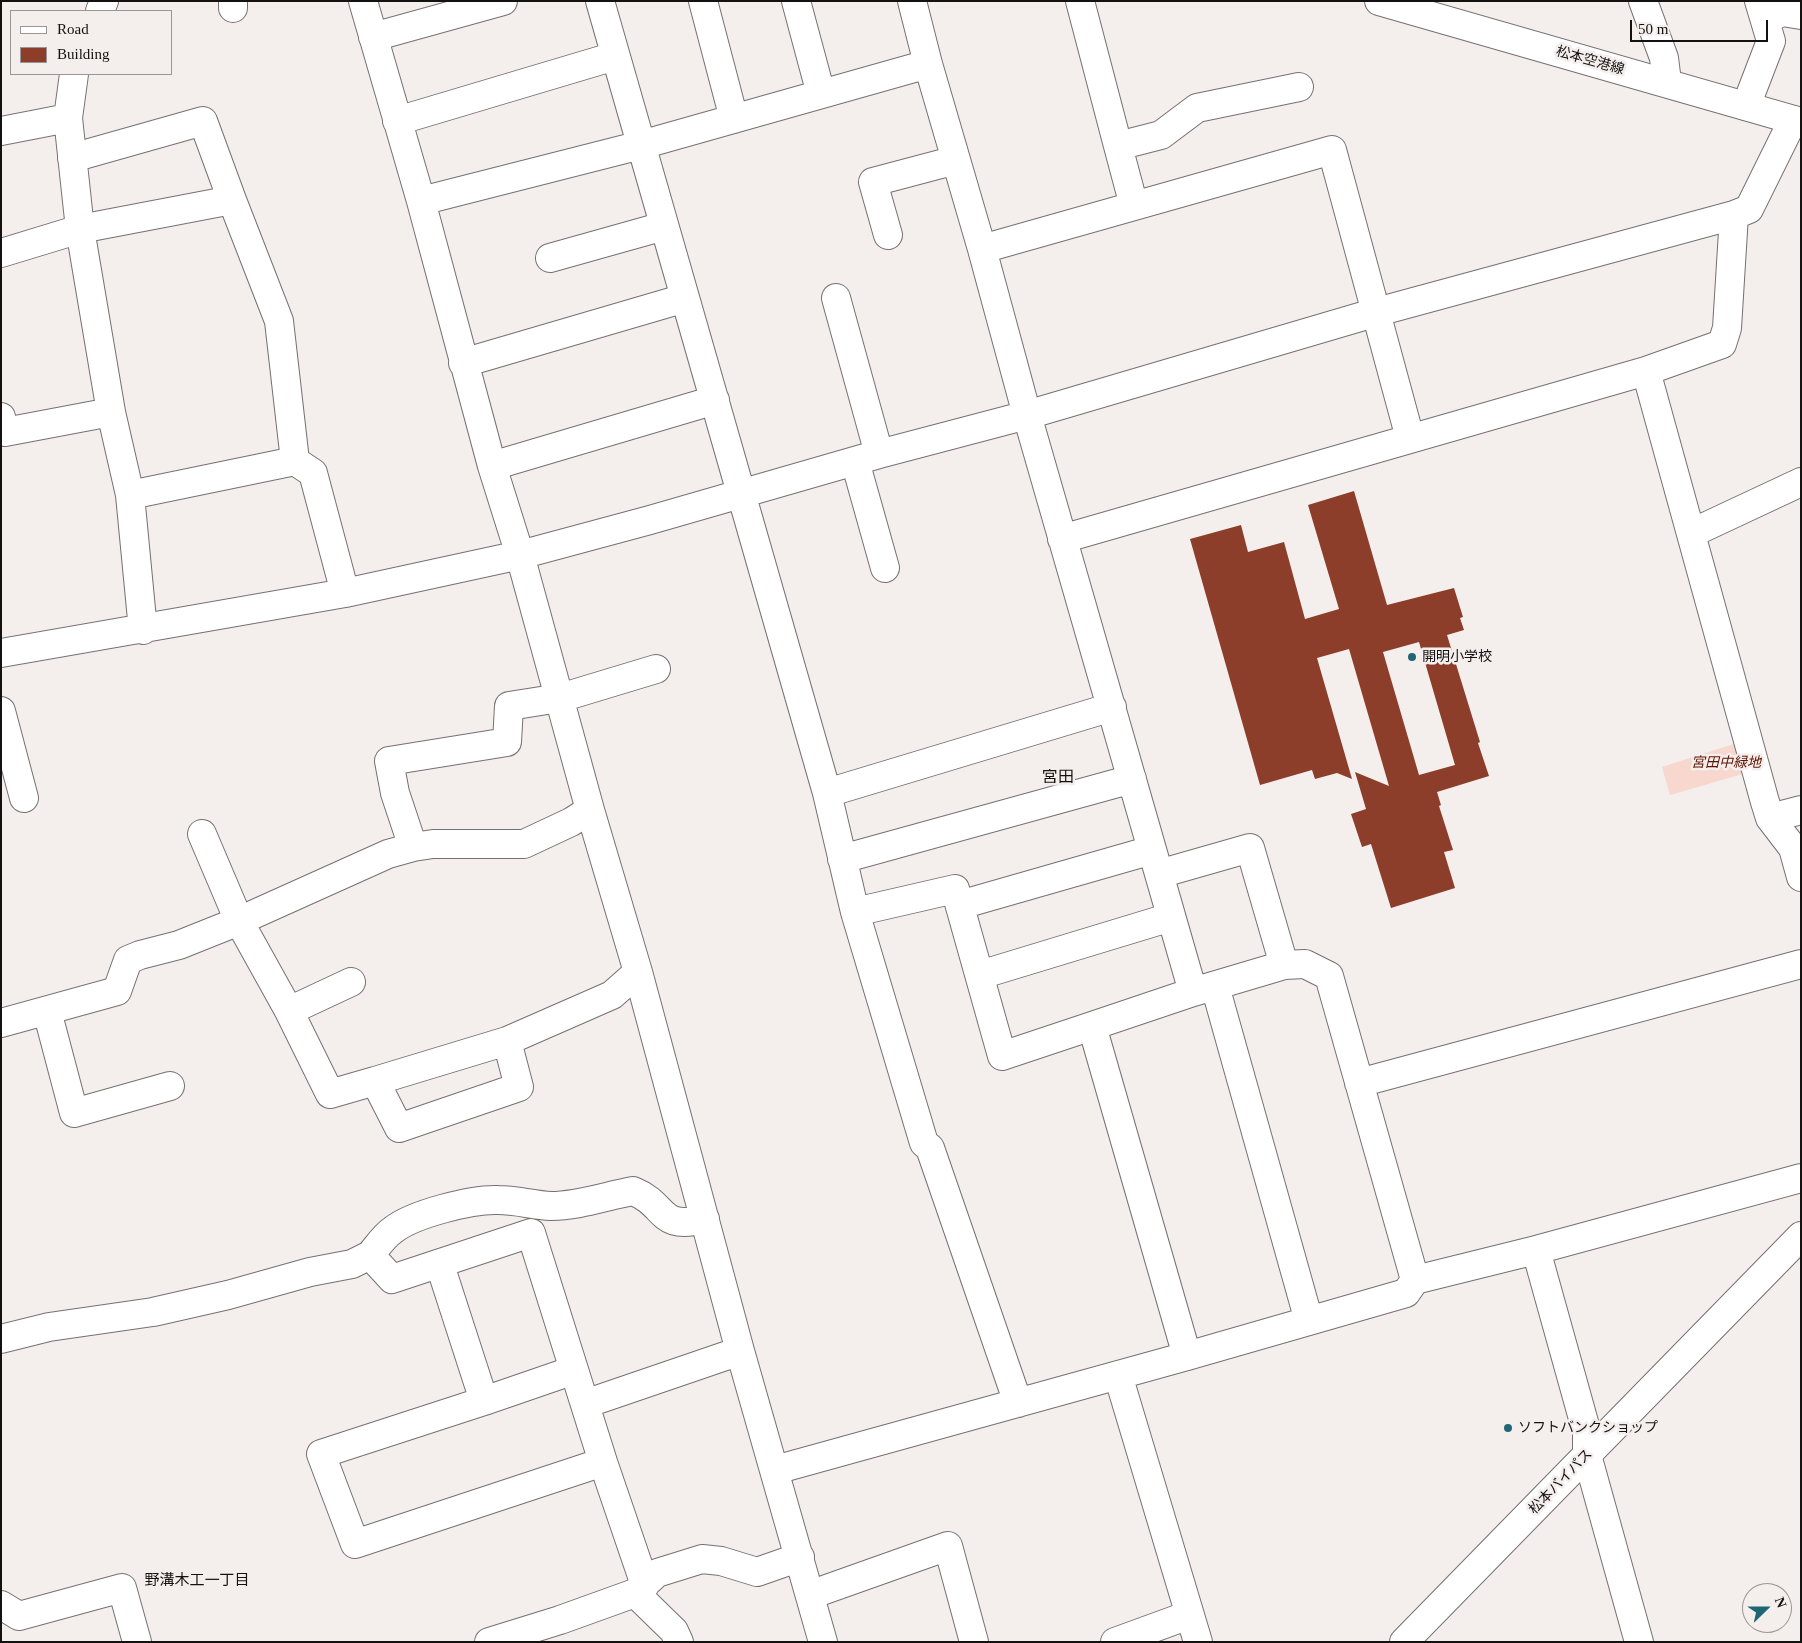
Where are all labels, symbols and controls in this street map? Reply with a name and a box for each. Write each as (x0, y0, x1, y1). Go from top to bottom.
legend (10, 10, 172, 75)
scale bar (1632, 10, 1770, 42)
text: Road (57, 21, 89, 37)
text: 50 m (1638, 21, 1668, 37)
street label: 松本空港線 (1554, 43, 1626, 79)
text: Building (57, 46, 110, 62)
place label: 開明小学校 (1422, 649, 1492, 665)
marker: 開明小学校 (1406, 651, 1418, 663)
park label: 宮田中緑地 (1691, 755, 1761, 771)
district label: 宮田 (1042, 768, 1074, 788)
place label: ソフトバンクショップ (1518, 1420, 1658, 1436)
marker: ソフトバンクショップ (1502, 1422, 1514, 1434)
street label: 松本バイパス (1526, 1446, 1596, 1518)
district label: 野溝木工一丁目 (145, 1572, 249, 1590)
north arrow (1742, 1583, 1792, 1633)
text: N (1772, 1595, 1789, 1610)

